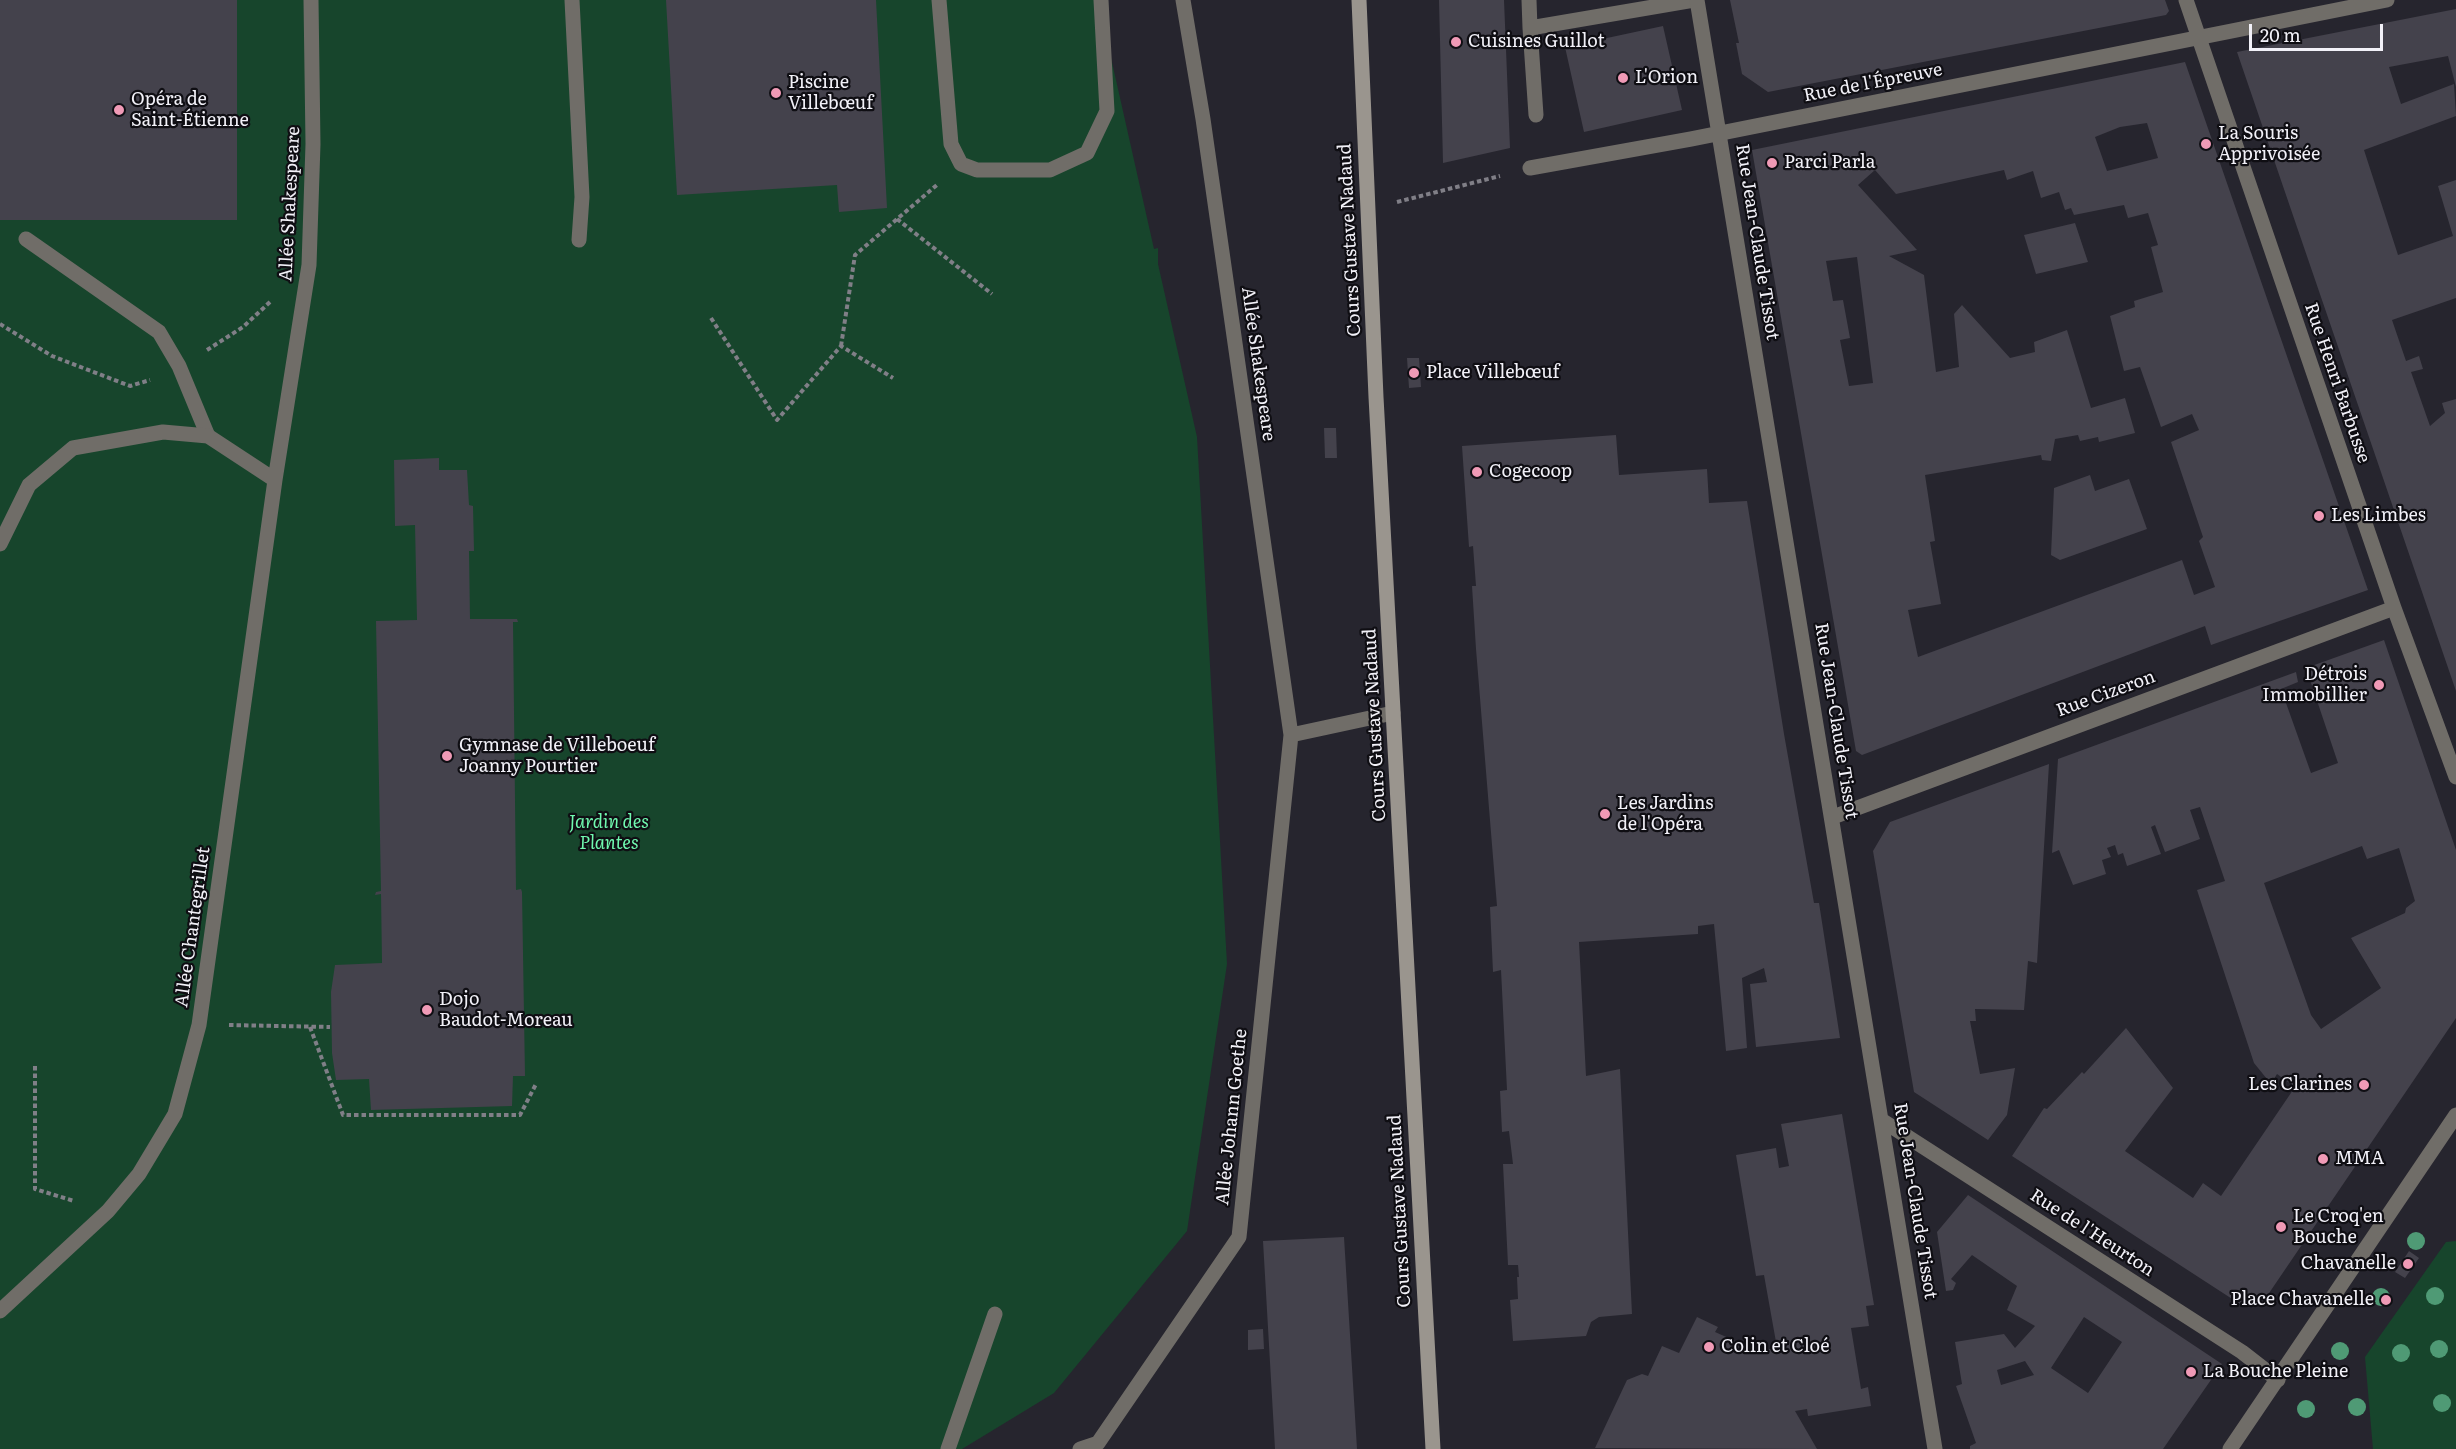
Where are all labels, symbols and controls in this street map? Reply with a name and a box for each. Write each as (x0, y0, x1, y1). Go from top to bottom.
scale bar (2252, 12, 2386, 50)
text: 20 m (2260, 21, 2301, 48)
place label: Cuisines Guillot (1468, 31, 1605, 53)
marker: Cuisines Guillot (1449, 35, 1463, 49)
street label: Rue de l'Épreuve (1802, 59, 1944, 107)
place label: L'Orion (1635, 67, 1698, 89)
marker: L'Orion (1616, 71, 1630, 85)
place label: Piscine Villebœuf (788, 72, 873, 115)
marker: Piscine Villebœuf (769, 86, 783, 100)
place label: Opéra de Saint-Étienne (131, 89, 249, 132)
marker: Opéra de Saint-Étienne (112, 103, 126, 117)
place label: La Souris Apprivoisée (2218, 123, 2320, 166)
street label: Allée Shakespeare (275, 126, 305, 282)
marker: La Souris Apprivoisée (2199, 137, 2213, 151)
street label: Rue Jean-Claude Tissot (1731, 142, 1783, 342)
street label: Cours Gustave Nadaud (1334, 143, 1366, 337)
place label: Parci Parla (1784, 152, 1876, 174)
marker: Parci Parla (1765, 156, 1779, 170)
street label: Allée Shakespeare (1236, 286, 1280, 442)
street label: Rue Henri Barbusse (2299, 300, 2375, 466)
place label: Place Villebœuf (1426, 362, 1560, 384)
marker: Place Villebœuf (1407, 366, 1421, 380)
place label: Cogecoop (1489, 461, 1572, 483)
marker: Cogecoop (1470, 465, 1484, 479)
place label: Les Limbes (2331, 505, 2426, 527)
marker: Les Limbes (2312, 509, 2326, 523)
street label: Rue Jean-Claude Tissot (1810, 621, 1862, 821)
street label: Cours Gustave Nadaud (1359, 628, 1391, 822)
place label: Détrois Immobillier (2262, 664, 2367, 706)
street label: Rue Cizeron (2054, 666, 2158, 722)
marker: Détrois Immobillier (2372, 678, 2386, 692)
place label: Gymnase de Villeboeuf Joanny Pourtier (459, 735, 655, 777)
marker: Gymnase de Villeboeuf Joanny Pourtier (440, 749, 454, 763)
place label: Les Jardins de l'Opéra (1617, 793, 1713, 836)
marker: Les Jardins de l'Opéra (1598, 807, 1612, 821)
park label: Jardin des Plantes (569, 812, 649, 854)
street label: Allée Chantegrillet (171, 845, 215, 1009)
place label: Dojo Baudot-Moreau (439, 989, 573, 1032)
marker: Dojo Baudot-Moreau (420, 1003, 434, 1017)
street label: Allée Johann Goethe (1212, 1028, 1252, 1206)
place label: Les Clarines (2248, 1074, 2352, 1096)
marker: Les Clarines (2357, 1078, 2371, 1092)
street label: Rue Jean-Claude Tissot (1889, 1101, 1941, 1301)
street label: Cours Gustave Nadaud (1384, 1114, 1416, 1308)
place label: MMA (2335, 1148, 2384, 1170)
marker: MMA (2316, 1152, 2330, 1166)
street label: Rue de l'Heurton (2026, 1185, 2158, 1281)
place label: Le Croq'en Bouche (2293, 1206, 2384, 1248)
marker: Le Croq'en Bouche (2274, 1220, 2288, 1234)
place label: Chavanelle (2301, 1253, 2396, 1275)
marker: Chavanelle (2401, 1257, 2415, 1271)
place label: Place Chavanelle (2230, 1289, 2374, 1311)
marker: Place Chavanelle (2379, 1293, 2393, 1307)
place label: Colin et Cloé (1721, 1336, 1829, 1358)
marker: Colin et Cloé (1702, 1340, 1716, 1354)
place label: La Bouche Pleine (2203, 1361, 2348, 1383)
marker: La Bouche Pleine (2184, 1365, 2198, 1379)

